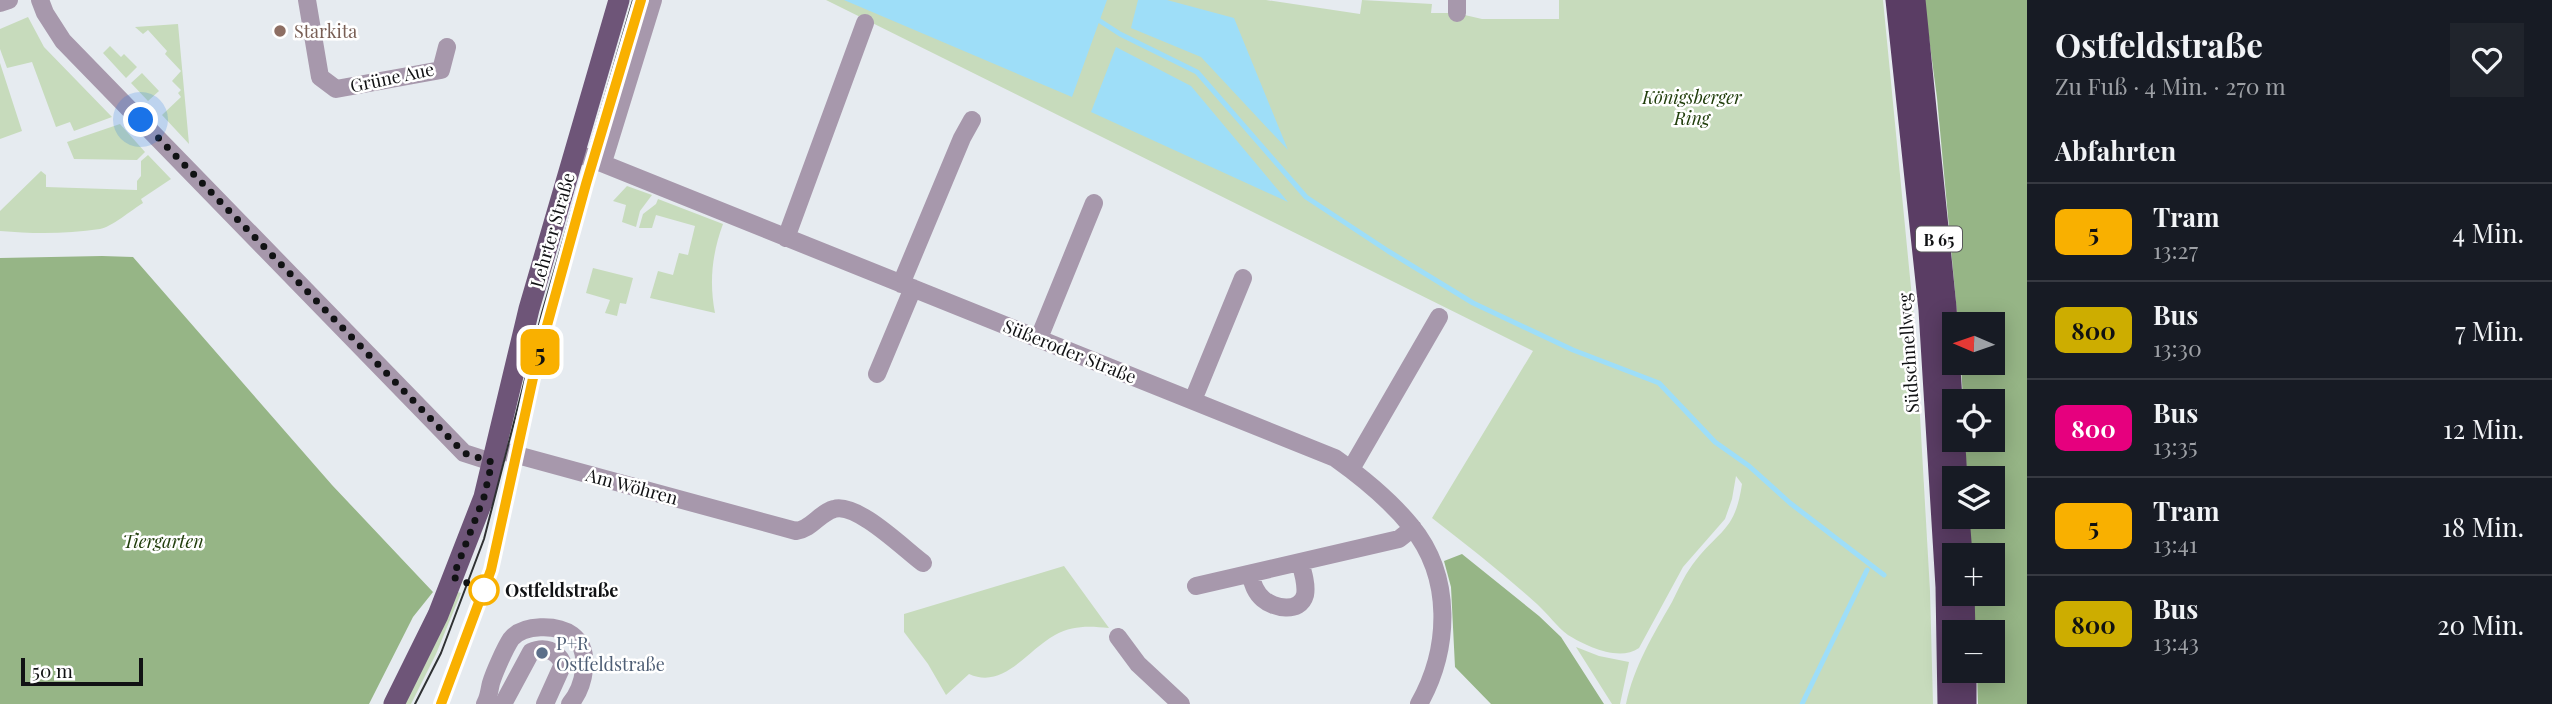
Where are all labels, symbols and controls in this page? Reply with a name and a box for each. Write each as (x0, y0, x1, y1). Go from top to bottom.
place label: Starkita (294, 19, 357, 43)
text: Ostfeldstraße (2055, 22, 2263, 66)
marker: Starkita (272, 23, 288, 39)
button: heart (2450, 23, 2524, 97)
street label: Grüne Aue (348, 56, 436, 98)
text: Zu Fuß · 4 Min. · 270 m (2055, 70, 2286, 101)
park label: Königsberger Ring (1641, 85, 1743, 130)
your location (123, 102, 158, 137)
text: Abfahrten (2055, 133, 2176, 168)
street label: Lehrter Straße (524, 170, 580, 290)
text: Tram (2153, 199, 2220, 234)
text: 4 Min. (2452, 215, 2524, 250)
text: 5 (2088, 216, 2099, 248)
road number: B 65 (1916, 227, 1962, 252)
text: 13:27 (2153, 234, 2198, 265)
street label: Südschnellweg (1892, 292, 1924, 414)
text: Bus (2153, 297, 2198, 332)
north arrow (1942, 312, 2006, 374)
map controls (1942, 312, 2005, 683)
street label: Süßeroder Straße (1000, 313, 1140, 389)
text: 7 Min. (2455, 313, 2524, 348)
text: 800 (2071, 314, 2116, 346)
line badge: 5 (517, 329, 563, 375)
text: 13:30 (2153, 332, 2202, 363)
text: 5 (534, 336, 546, 368)
button: locate (1942, 389, 2005, 452)
text: Bus (2153, 395, 2198, 430)
text: 12 Min. (2443, 411, 2524, 446)
text: 800 (2071, 412, 2116, 444)
text: 13:35 (2153, 430, 2198, 461)
street label: Am Wöhren (583, 462, 681, 510)
button: layers (1942, 466, 2005, 529)
text: Tram (2153, 493, 2220, 528)
text: 18 Min. (2442, 509, 2524, 544)
text: 5 (2088, 510, 2099, 542)
text: 13:41 (2153, 528, 2197, 559)
park label: Tiergarten (122, 529, 204, 553)
button: + (1942, 543, 2005, 606)
marker: Ostfeldstraße (469, 575, 499, 605)
place label: Ostfeldstraße (505, 578, 618, 602)
text: Bus (2153, 591, 2198, 626)
text: 20 Min. (2437, 607, 2524, 642)
text: 800 (2071, 608, 2116, 640)
button: − (1942, 620, 2005, 683)
text: 13:43 (2153, 626, 2199, 657)
place label: P+R Ostfeldstraße (556, 631, 665, 676)
marker: P+R Ostfeldstraße (534, 645, 550, 661)
scale bar (21, 655, 144, 687)
text: 50 m (32, 657, 73, 683)

